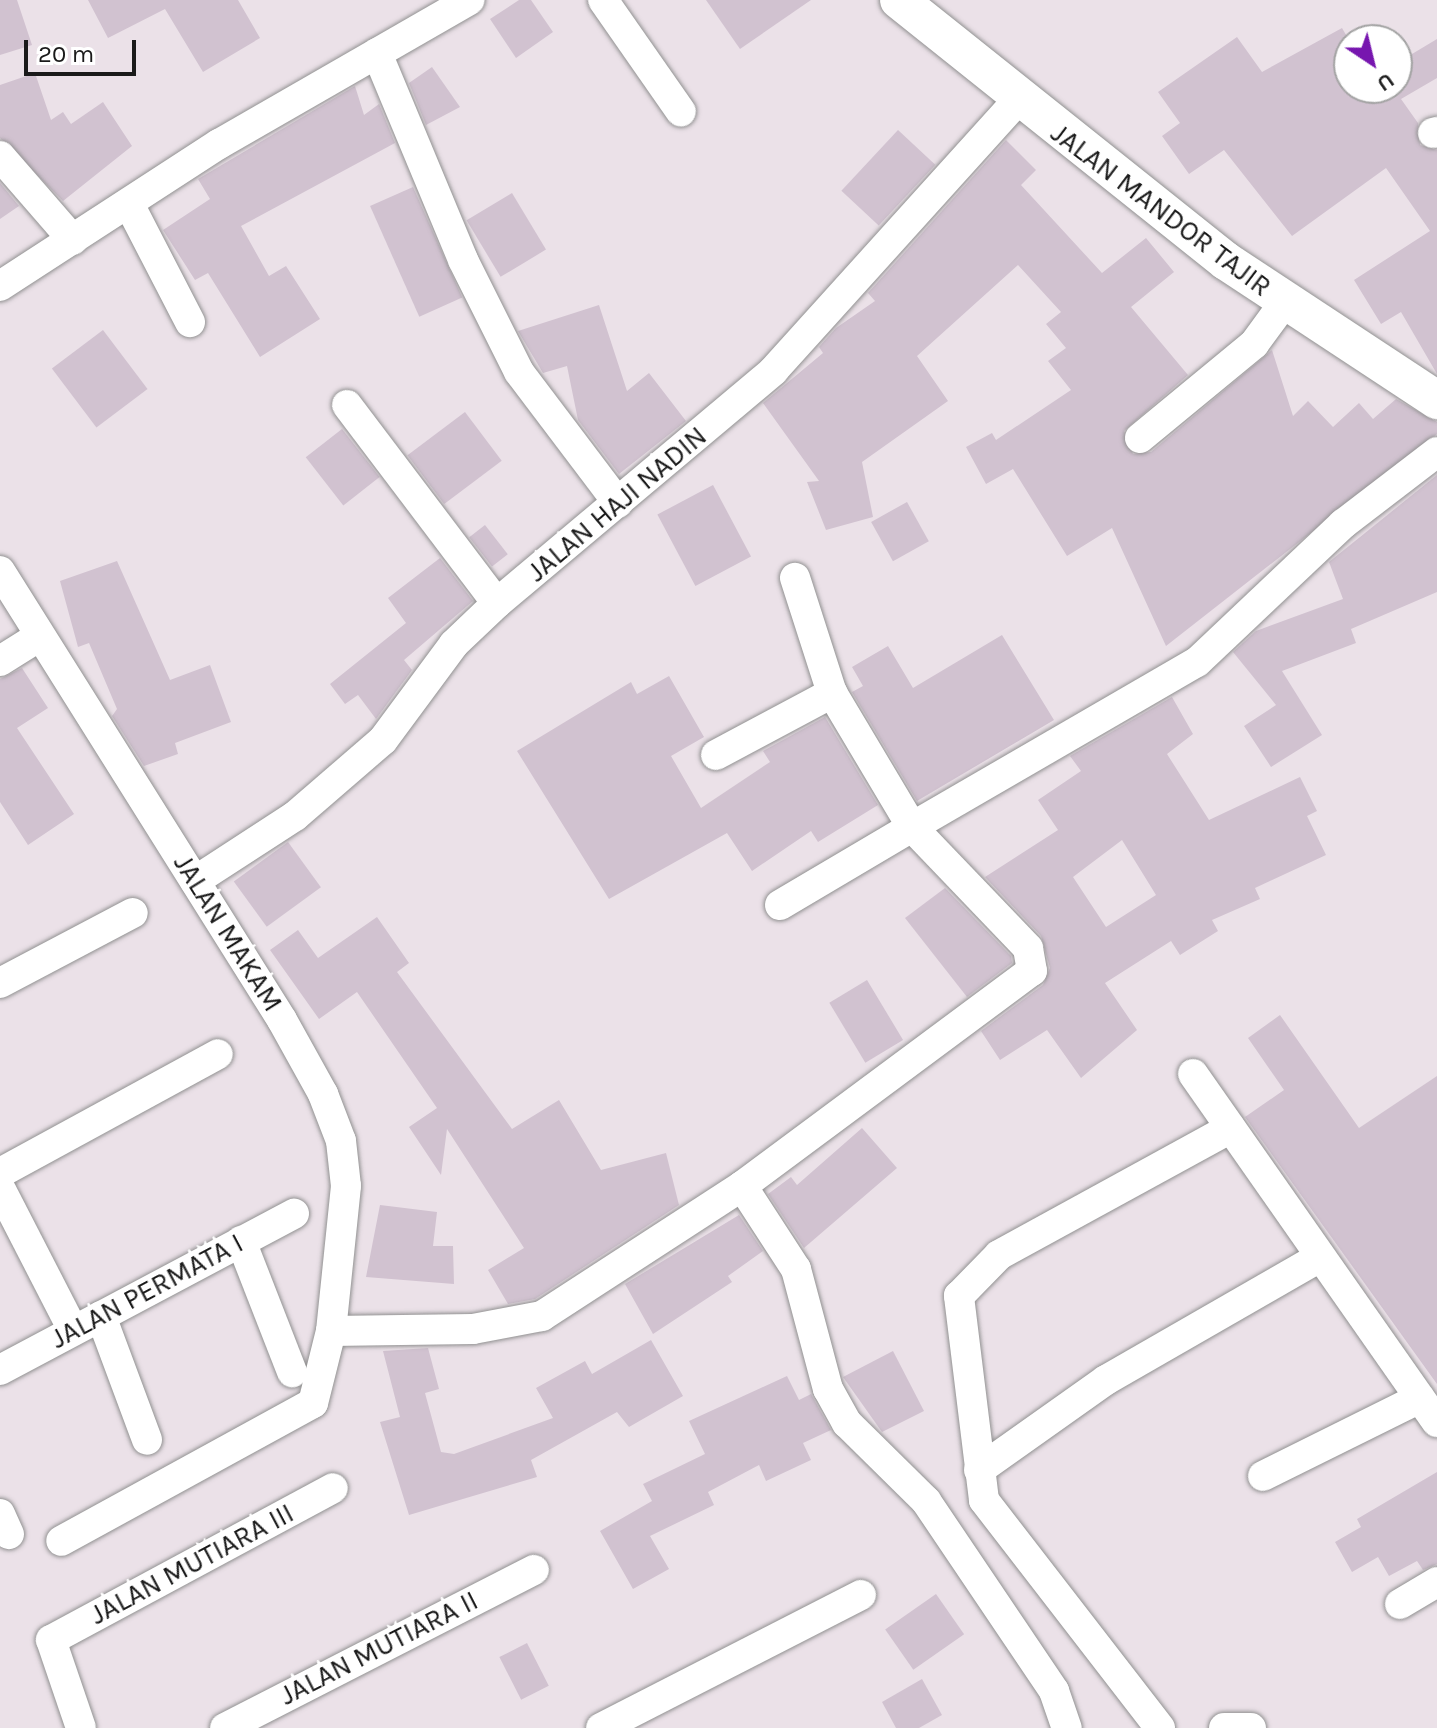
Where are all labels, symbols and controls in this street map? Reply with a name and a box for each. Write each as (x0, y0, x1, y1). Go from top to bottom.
scale bar (28, 24, 140, 74)
north arrow (1333, 24, 1413, 104)
text: 20 m (38, 40, 94, 68)
text: U (1372, 67, 1399, 97)
street label: JALAN MANDOR TAJIR (1044, 116, 1278, 304)
street label: JALAN HAJI NADIN (521, 419, 713, 589)
street label: JALAN MAKAM (166, 848, 290, 1018)
street label: JALAN PERMATA I (45, 1226, 249, 1356)
street label: JALAN MUTIARA III (84, 1496, 300, 1632)
street label: JALAN MUTIARA II (274, 1584, 484, 1712)

